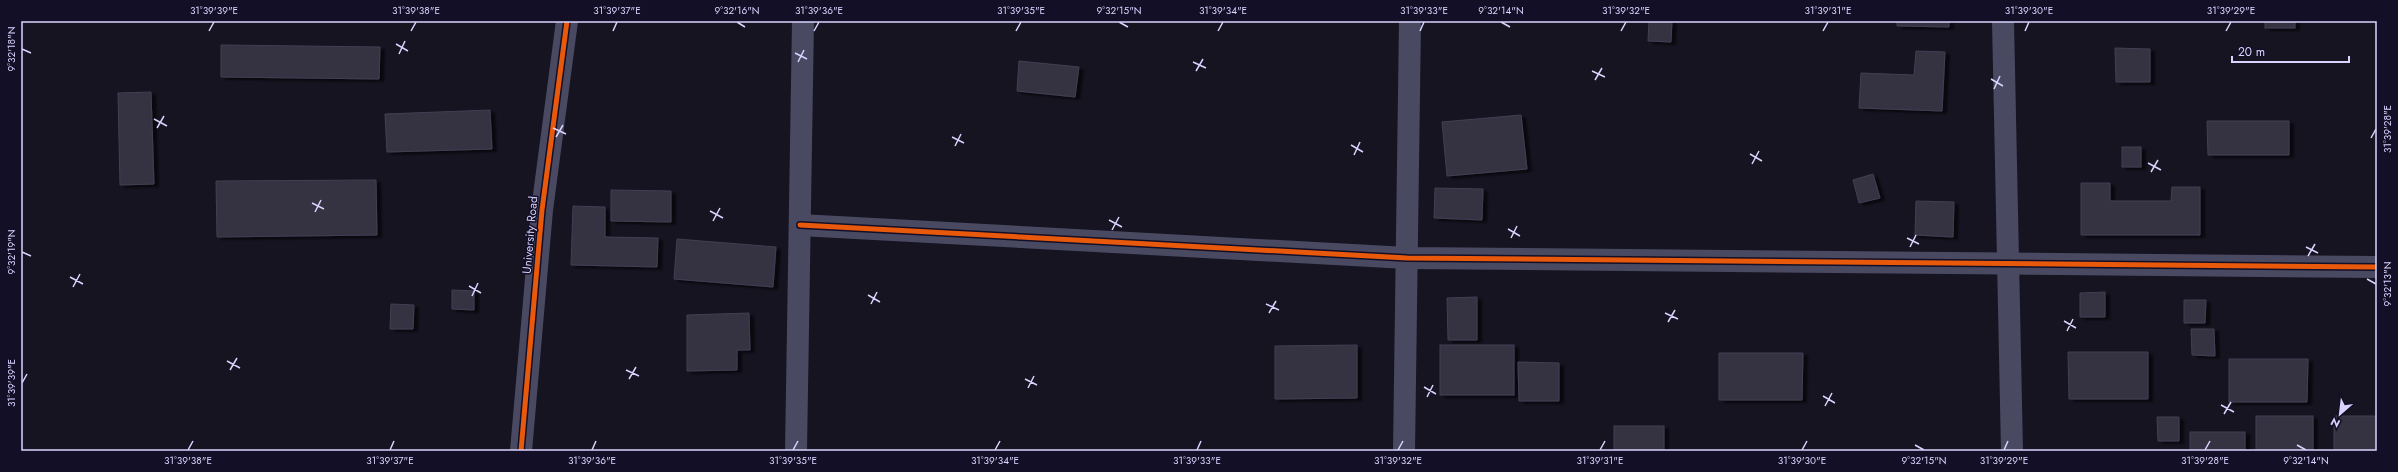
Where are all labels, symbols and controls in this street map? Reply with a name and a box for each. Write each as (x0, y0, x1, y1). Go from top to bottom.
text: 31°39'39"E (190, 3, 238, 18)
text: 31°39'38"E (392, 3, 440, 18)
text: 31°39'37"E (593, 3, 641, 18)
text: 9°32'16"N (714, 3, 760, 18)
text: 31°39'36"E (795, 3, 843, 18)
text: 31°39'35"E (997, 3, 1045, 18)
text: 9°32'15"N (1096, 3, 1142, 18)
text: 31°39'34"E (1199, 3, 1247, 18)
text: 31°39'33"E (1400, 3, 1448, 18)
text: 9°32'14"N (1478, 3, 1524, 18)
text: 31°39'32"E (1602, 3, 1650, 18)
text: 31°39'31"E (1805, 3, 1851, 18)
text: 31°39'30"E (2005, 3, 2053, 18)
text: 31°39'29"E (2207, 3, 2255, 18)
text: 9°32'18"N (4, 27, 19, 71)
scale bar (2232, 38, 2349, 64)
text: 20 m (2238, 43, 2265, 61)
text: 31°39'28"E (2380, 105, 2395, 153)
street label: University Road (518, 195, 542, 275)
text: 9°32'19"N (4, 229, 19, 275)
text: 9°32'13"N (2380, 262, 2395, 306)
text: 31°39'39"E (4, 359, 19, 407)
north arrow (2320, 394, 2360, 434)
text: N (2328, 414, 2343, 432)
text: 31°39'38"E (164, 453, 212, 468)
text: 31°39'37"E (366, 453, 414, 468)
text: 31°39'36"E (568, 453, 616, 468)
text: 31°39'35"E (769, 453, 817, 468)
text: 31°39'34"E (971, 453, 1019, 468)
text: 31°39'33"E (1173, 453, 1221, 468)
text: 31°39'32"E (1374, 453, 1422, 468)
text: 31°39'31"E (1577, 453, 1623, 468)
text: 31°39'30"E (1778, 453, 1826, 468)
text: 9°32'15"N (1901, 453, 1947, 468)
text: 31°39'29"E (1980, 453, 2028, 468)
text: 31°39'28"E (2181, 453, 2229, 468)
text: 9°32'14"N (2283, 453, 2329, 468)

